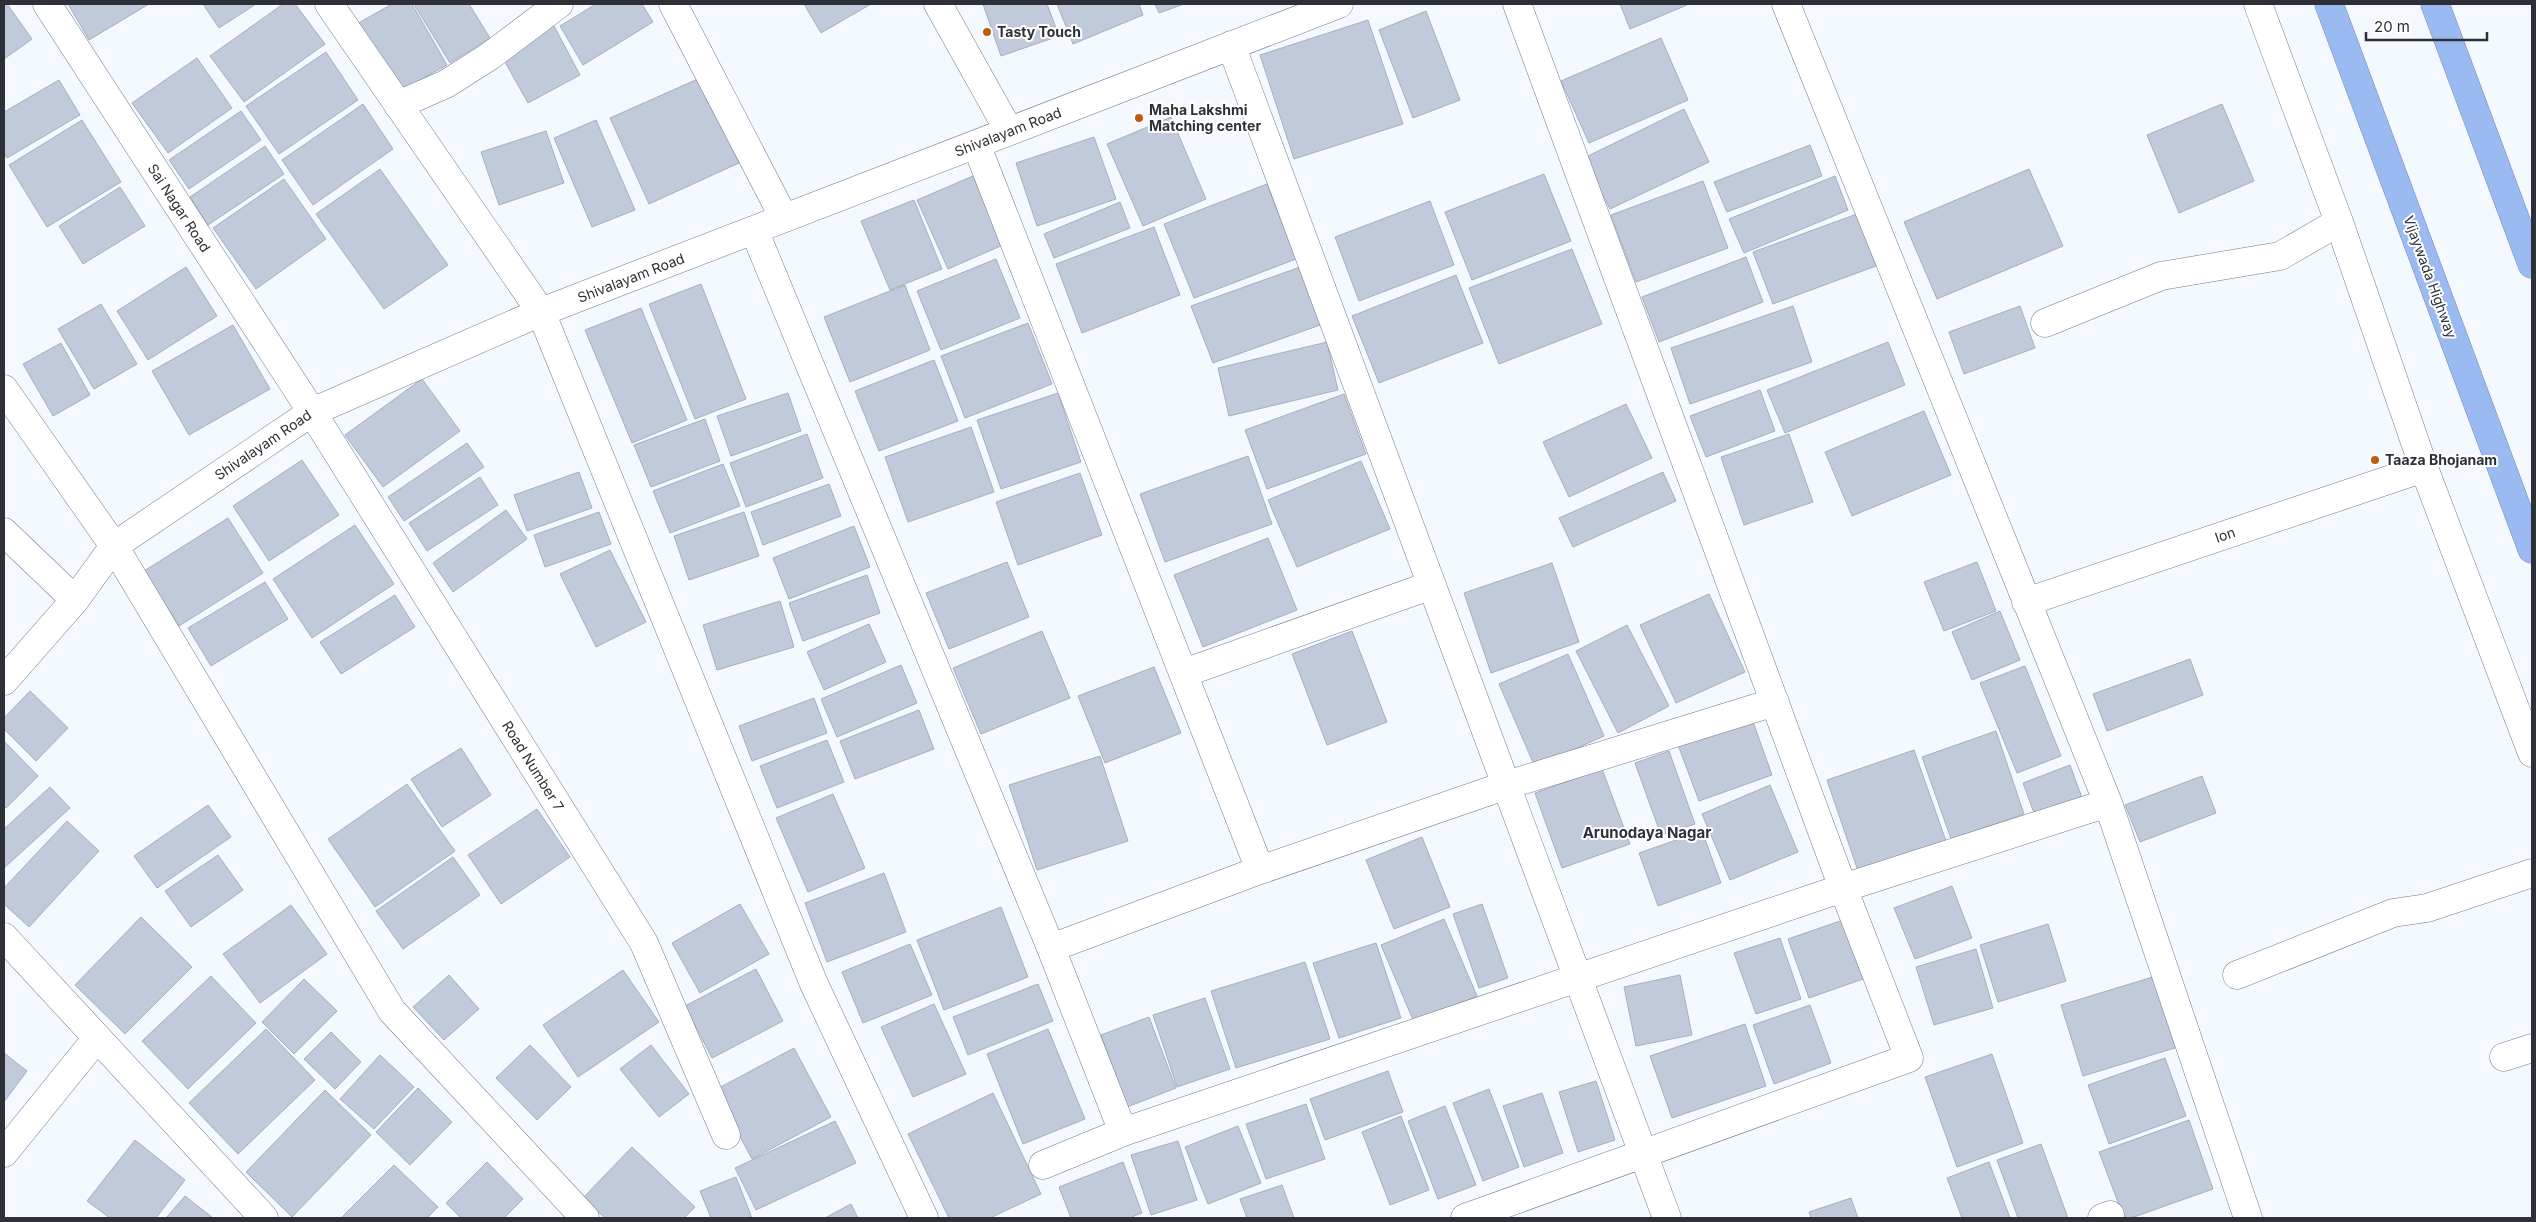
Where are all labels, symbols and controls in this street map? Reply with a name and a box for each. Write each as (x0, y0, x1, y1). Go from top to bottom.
scale bar (2366, 10, 2487, 42)
text: 20 m (2374, 17, 2410, 36)
place label: Tasty Touch (997, 23, 1081, 40)
marker: Tasty Touch (981, 26, 993, 38)
place label: Maha Lakshmi Matching center (1149, 101, 1261, 134)
street label: Shivalayam Road (952, 103, 1064, 160)
marker: Maha Lakshmi Matching center (1133, 112, 1145, 124)
street label: Sai Nagar Road (145, 160, 214, 255)
street label: Vijaywada Highway (2400, 213, 2461, 341)
street label: Shivalayam Road (575, 249, 687, 306)
street label: Shivalayam Road (211, 406, 314, 483)
place label: Taaza Bhojanam (2385, 451, 2497, 468)
marker: Taaza Bhojanam (2369, 454, 2381, 466)
street label: Ion (2212, 523, 2237, 546)
street label: Road Number 7 (499, 718, 568, 814)
district label: Arunodaya Nagar (1583, 823, 1711, 842)

